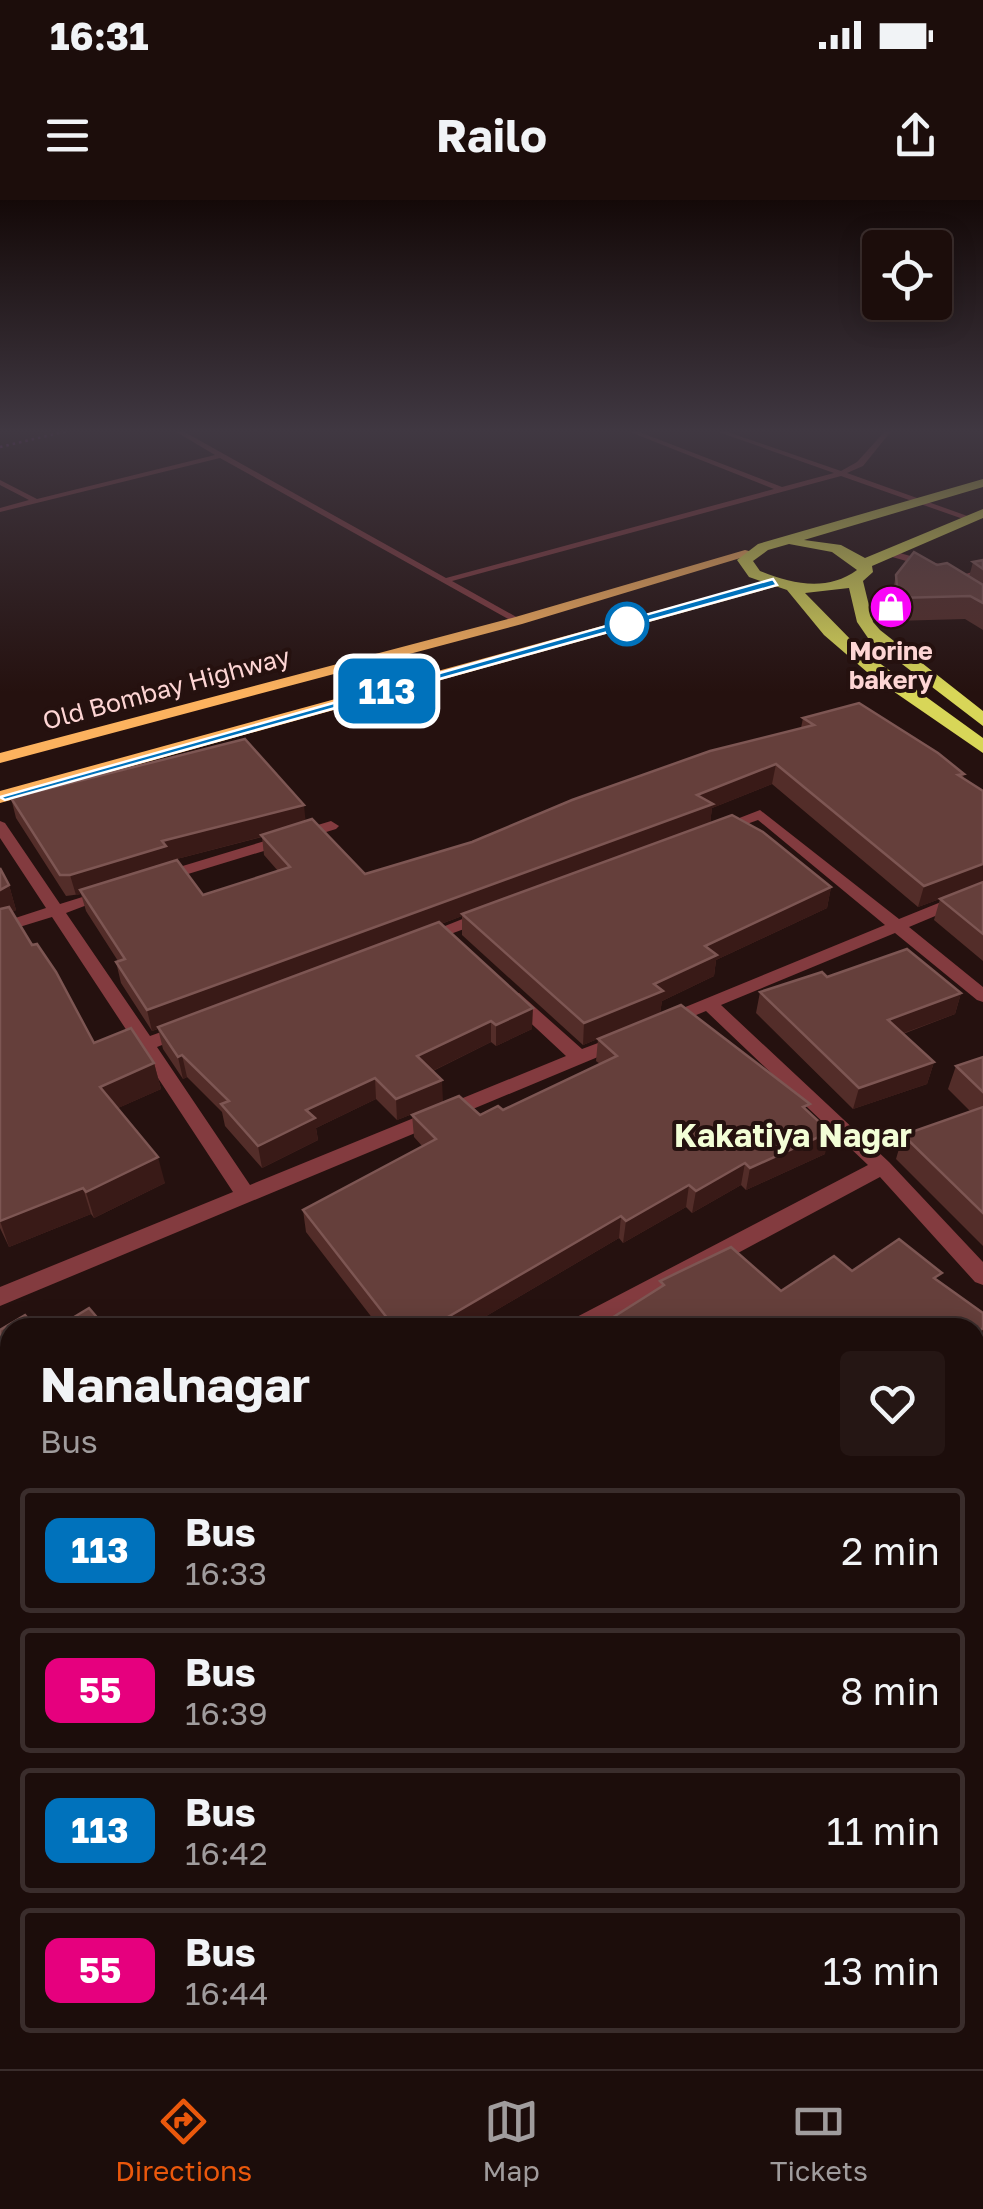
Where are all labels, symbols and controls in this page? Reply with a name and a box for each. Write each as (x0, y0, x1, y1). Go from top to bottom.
text: 16:31 (50, 13, 149, 58)
icon: menu (40, 108, 95, 163)
text: Railo (436, 108, 547, 162)
icon: share (888, 108, 943, 163)
map controls (862, 230, 952, 320)
button: locate (862, 230, 952, 320)
shop icon: Morine bakery (868, 584, 914, 630)
unlabelled marker (606, 603, 648, 645)
place label: Morine bakery (849, 635, 933, 695)
street label: Old Bombay Highway (39, 640, 293, 736)
line badge: 113 (330, 658, 444, 724)
text: 113 (358, 670, 416, 712)
district label: Kakatiya Nagar (674, 1116, 912, 1154)
button: heart (840, 1351, 945, 1456)
text: Nanalnagar (40, 1355, 310, 1413)
text: Bus (40, 1422, 98, 1460)
text: Bus (185, 1509, 256, 1554)
text: 2 min (841, 1528, 940, 1573)
text: 113 (71, 1529, 129, 1571)
text: 16:33 (185, 1554, 267, 1592)
text: Bus (185, 1649, 256, 1694)
text: 8 min (840, 1668, 940, 1713)
text: 55 (79, 1669, 121, 1711)
text: 16:39 (185, 1694, 268, 1732)
text: Bus (185, 1789, 256, 1834)
text: 11 min (826, 1808, 940, 1853)
text: 113 (71, 1809, 129, 1851)
text: 16:42 (185, 1834, 268, 1872)
text: Bus (185, 1929, 256, 1974)
text: 13 min (823, 1948, 940, 1993)
text: 55 (79, 1949, 121, 1991)
text: 16:44 (185, 1974, 269, 2012)
tab: Directions (115, 2094, 252, 2187)
tab: Map (482, 2094, 540, 2187)
tab: Tickets (770, 2094, 868, 2187)

